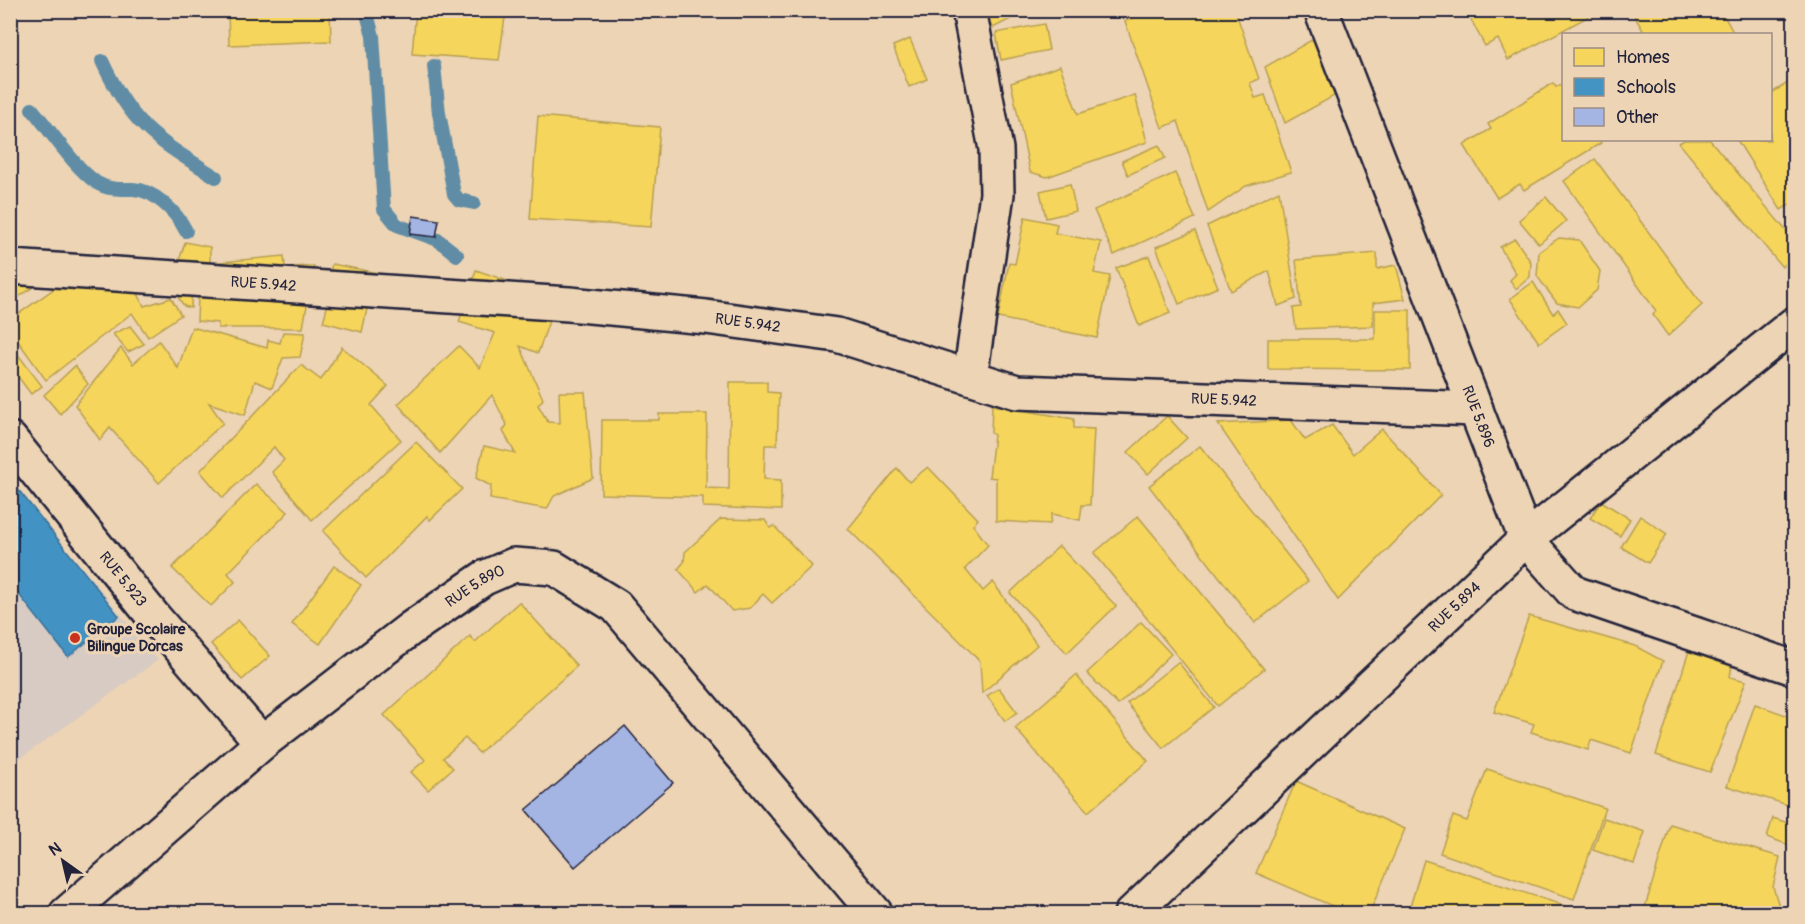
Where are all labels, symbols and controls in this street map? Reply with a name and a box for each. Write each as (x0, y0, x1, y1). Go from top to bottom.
legend (1562, 33, 1772, 141)
text: Homes (1616, 46, 1669, 69)
text: Schools (1616, 76, 1676, 99)
text: Other (1616, 106, 1659, 129)
street label: RUE 5.942 (230, 273, 297, 296)
street label: RUE 5.942 (714, 309, 782, 337)
street label: RUE 5.896 (1457, 383, 1499, 451)
street label: RUE 5.942 (1191, 389, 1257, 411)
street label: RUE 5.923 (95, 548, 151, 611)
street label: RUE 5.890 (442, 561, 508, 612)
street label: RUE 5.894 (1425, 578, 1485, 637)
place label: Groupe Scolaire Bilingue Dorcas (87, 620, 186, 656)
marker: Groupe Scolaire Bilingue Dorcas (68, 631, 82, 645)
north arrow (33, 831, 93, 891)
text: N (45, 838, 65, 861)

